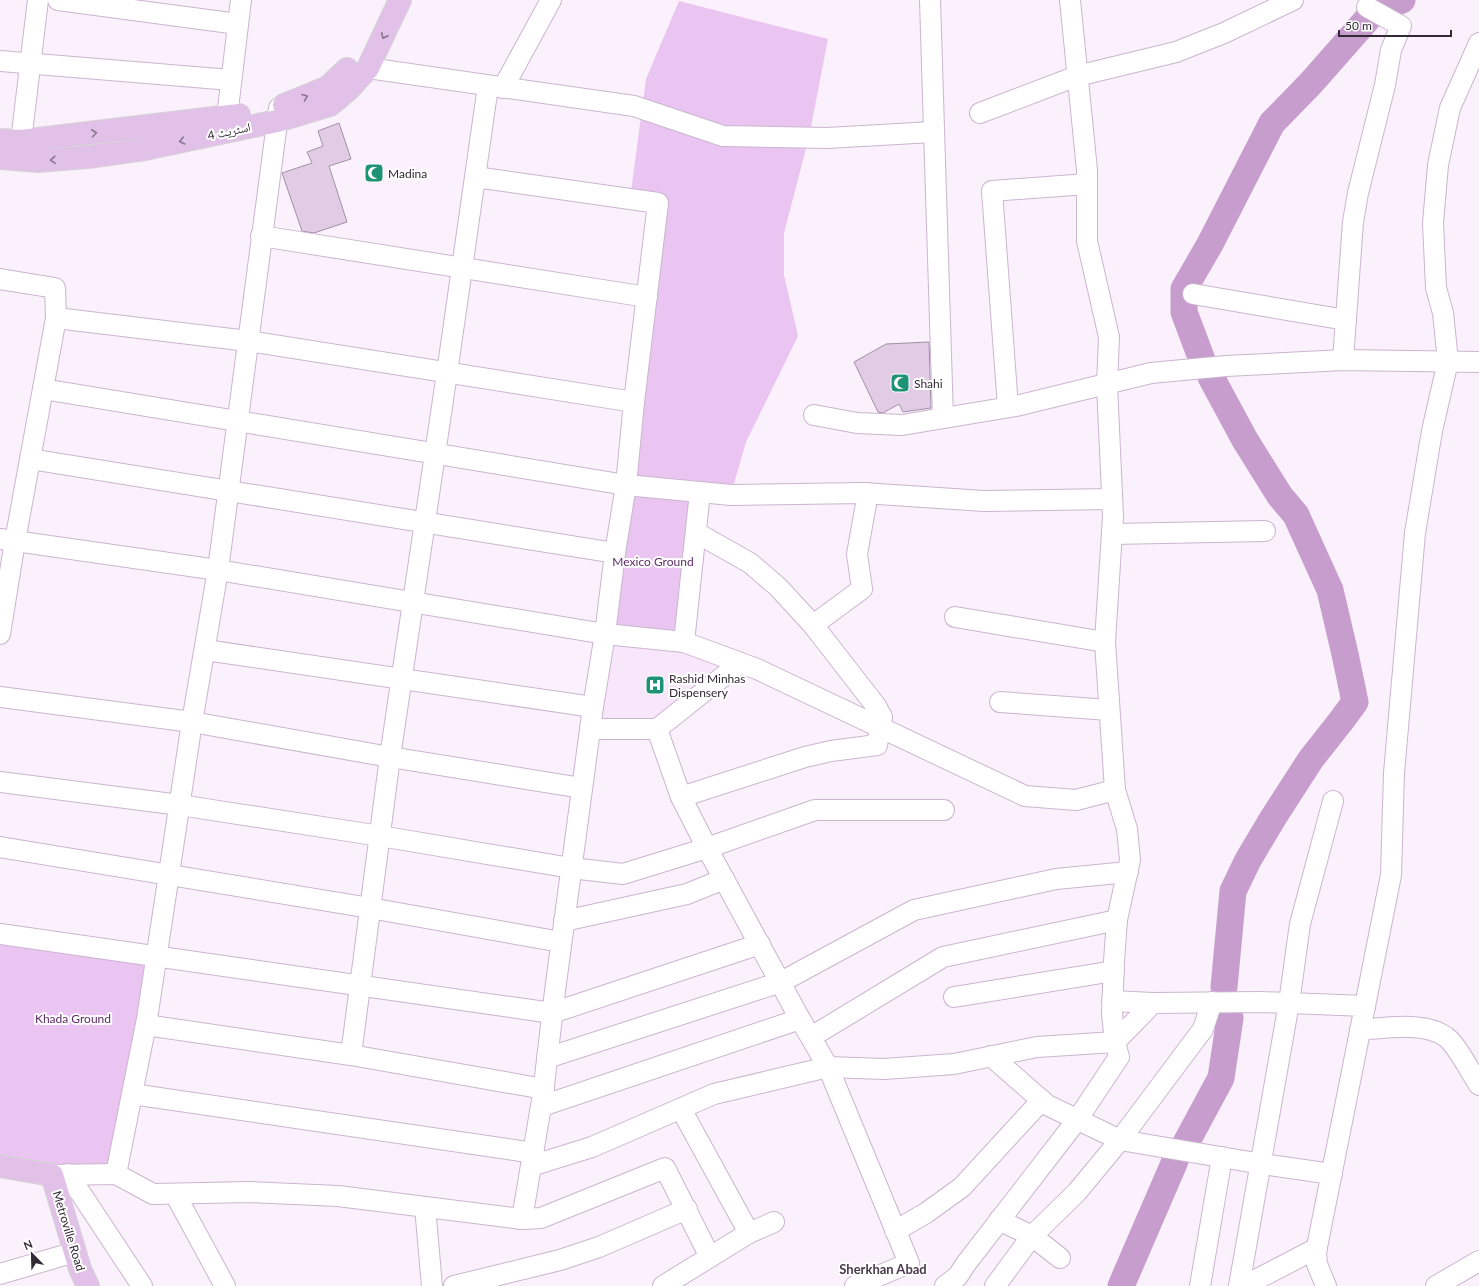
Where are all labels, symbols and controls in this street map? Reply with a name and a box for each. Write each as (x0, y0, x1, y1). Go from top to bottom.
scale bar (1339, 12, 1451, 38)
text: 50 m (1345, 18, 1372, 33)
one-way arrow (381, 31, 389, 39)
one-way arrow (300, 94, 308, 102)
street label: اسٹریٹ 4 (206, 119, 252, 143)
one-way arrow (91, 129, 98, 138)
one-way arrow (178, 137, 185, 145)
one-way arrow (50, 155, 56, 164)
mosque icon: Madina (363, 162, 385, 184)
place label: Madina (388, 166, 427, 181)
mosque icon: Shahi (889, 372, 911, 394)
place label: Shahi (914, 376, 943, 391)
park label: Mexico Ground (612, 554, 694, 569)
place label: Rashid Minhas Dispensery (669, 671, 745, 700)
hospital icon: Rashid Minhas Dispensery (644, 674, 666, 696)
park label: Khada Ground (35, 1011, 111, 1026)
street label: Metroville Road (50, 1189, 88, 1273)
north arrow (12, 1234, 52, 1274)
text: N (21, 1237, 34, 1252)
district label: Sherkhan Abad (839, 1261, 927, 1277)

